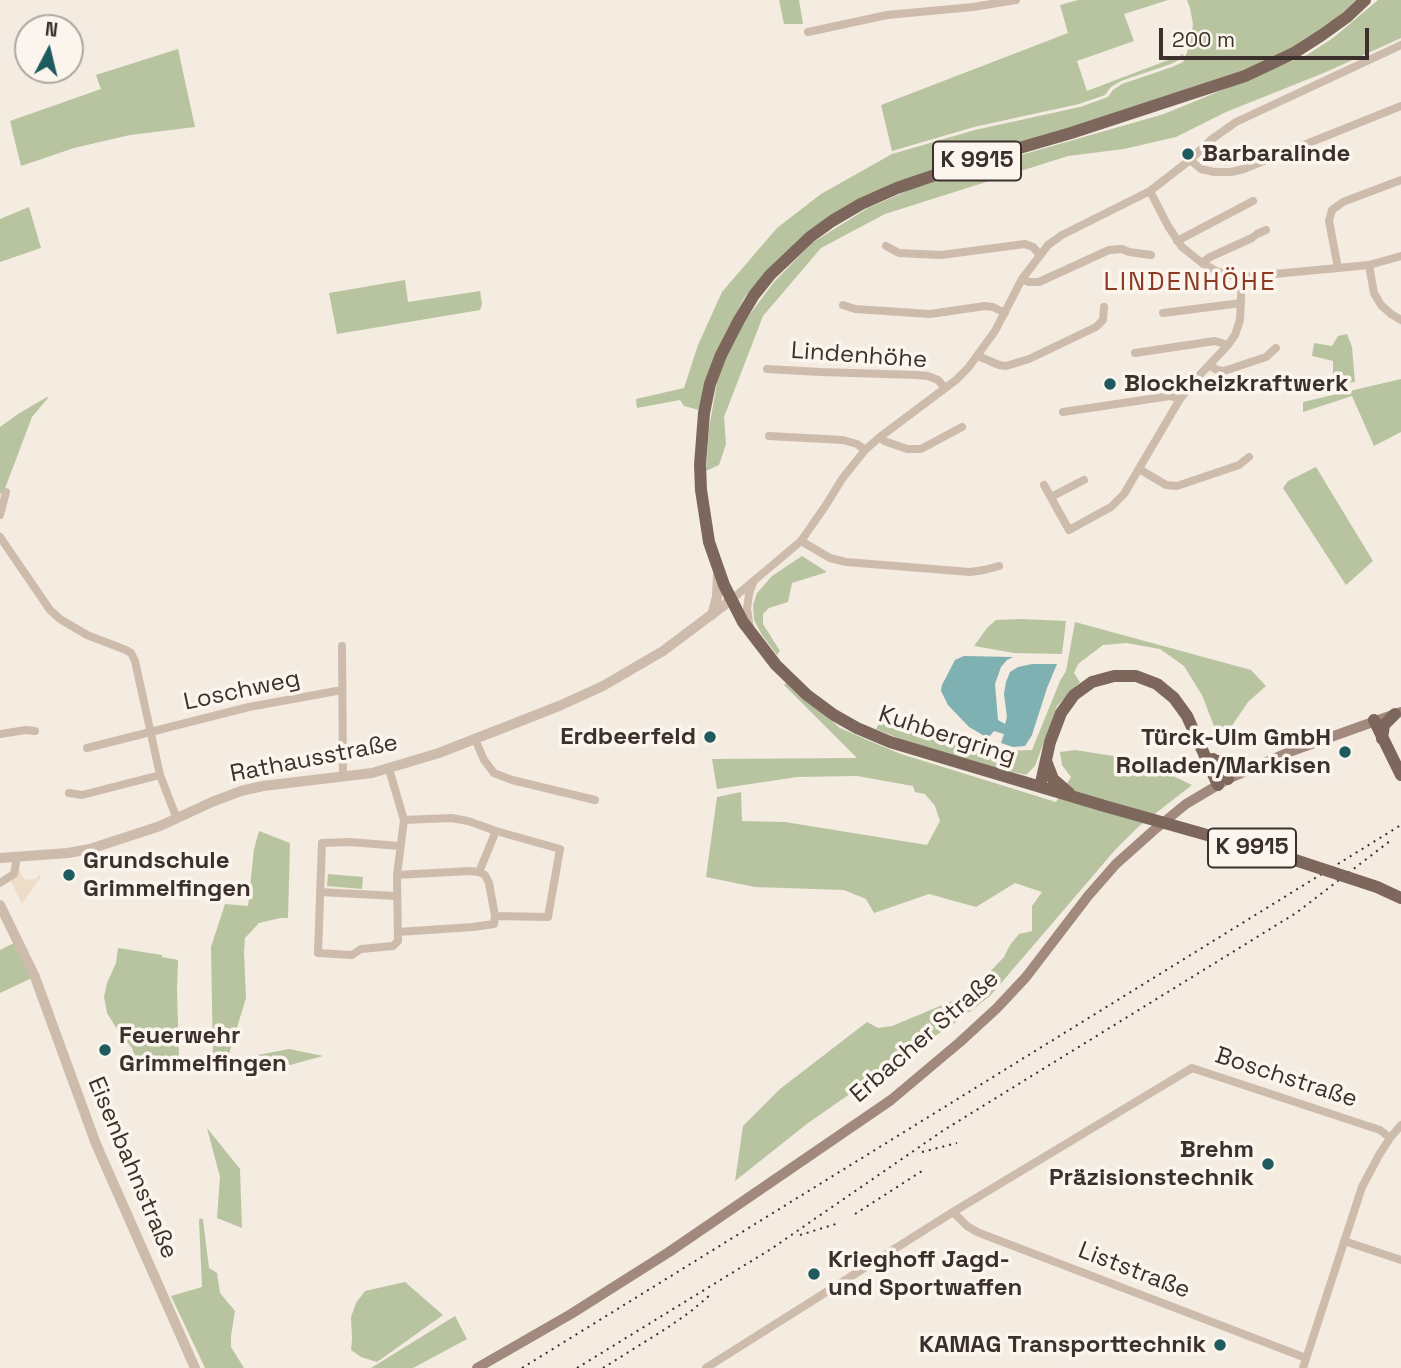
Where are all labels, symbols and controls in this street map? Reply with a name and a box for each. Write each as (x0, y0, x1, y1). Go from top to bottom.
north arrow (14, 14, 84, 84)
scale bar (1163, 14, 1373, 58)
text: N (44, 16, 59, 43)
text: 200 m (1172, 26, 1235, 53)
place label: Barbaralinde (1202, 140, 1350, 168)
road number: K 9915 (933, 142, 1021, 180)
marker: Barbaralinde (1180, 146, 1196, 162)
district label: LINDENHÖHE (1105, 267, 1275, 299)
street label: Lindenhöhe (790, 337, 928, 375)
place label: Blockheizkraftwerk (1124, 370, 1349, 398)
marker: Blockheizkraftwerk (1102, 376, 1118, 392)
street label: Loschweg (181, 665, 303, 717)
street label: Kuhbergring (875, 700, 1019, 772)
place label: Erdbeerfeld (560, 723, 696, 751)
place label: Türck-Ulm GmbH Rolladen/Markisen (1116, 724, 1331, 780)
street label: Rathausstraße (228, 729, 400, 789)
marker: Erdbeerfeld (702, 729, 718, 745)
marker: Türck-Ulm GmbH Rolladen/Markisen (1337, 744, 1353, 760)
road number: K 9915 (1208, 828, 1296, 868)
place label: Grundschule Grimmelfingen (83, 847, 251, 903)
marker: Grundschule Grimmelfingen (61, 867, 77, 883)
street label: Erbacher Straße (845, 965, 1005, 1109)
place label: Feuerwehr Grimmelfingen (119, 1022, 287, 1078)
marker: Feuerwehr Grimmelfingen (97, 1042, 113, 1058)
street label: Boschstraße (1211, 1042, 1361, 1114)
street label: Eisenbahnstraße (81, 1073, 183, 1263)
place label: Brehm Präzisionstechnik (1049, 1136, 1254, 1192)
marker: Brehm Präzisionstechnik (1260, 1156, 1276, 1172)
street label: Liststraße (1074, 1236, 1194, 1306)
place label: Krieghoff Jagd- und Sportwaffen (828, 1246, 1022, 1302)
marker: Krieghoff Jagd- und Sportwaffen (806, 1266, 822, 1282)
place label: KAMAG Transporttechnik (919, 1331, 1206, 1359)
marker: KAMAG Transporttechnik (1212, 1337, 1228, 1353)

